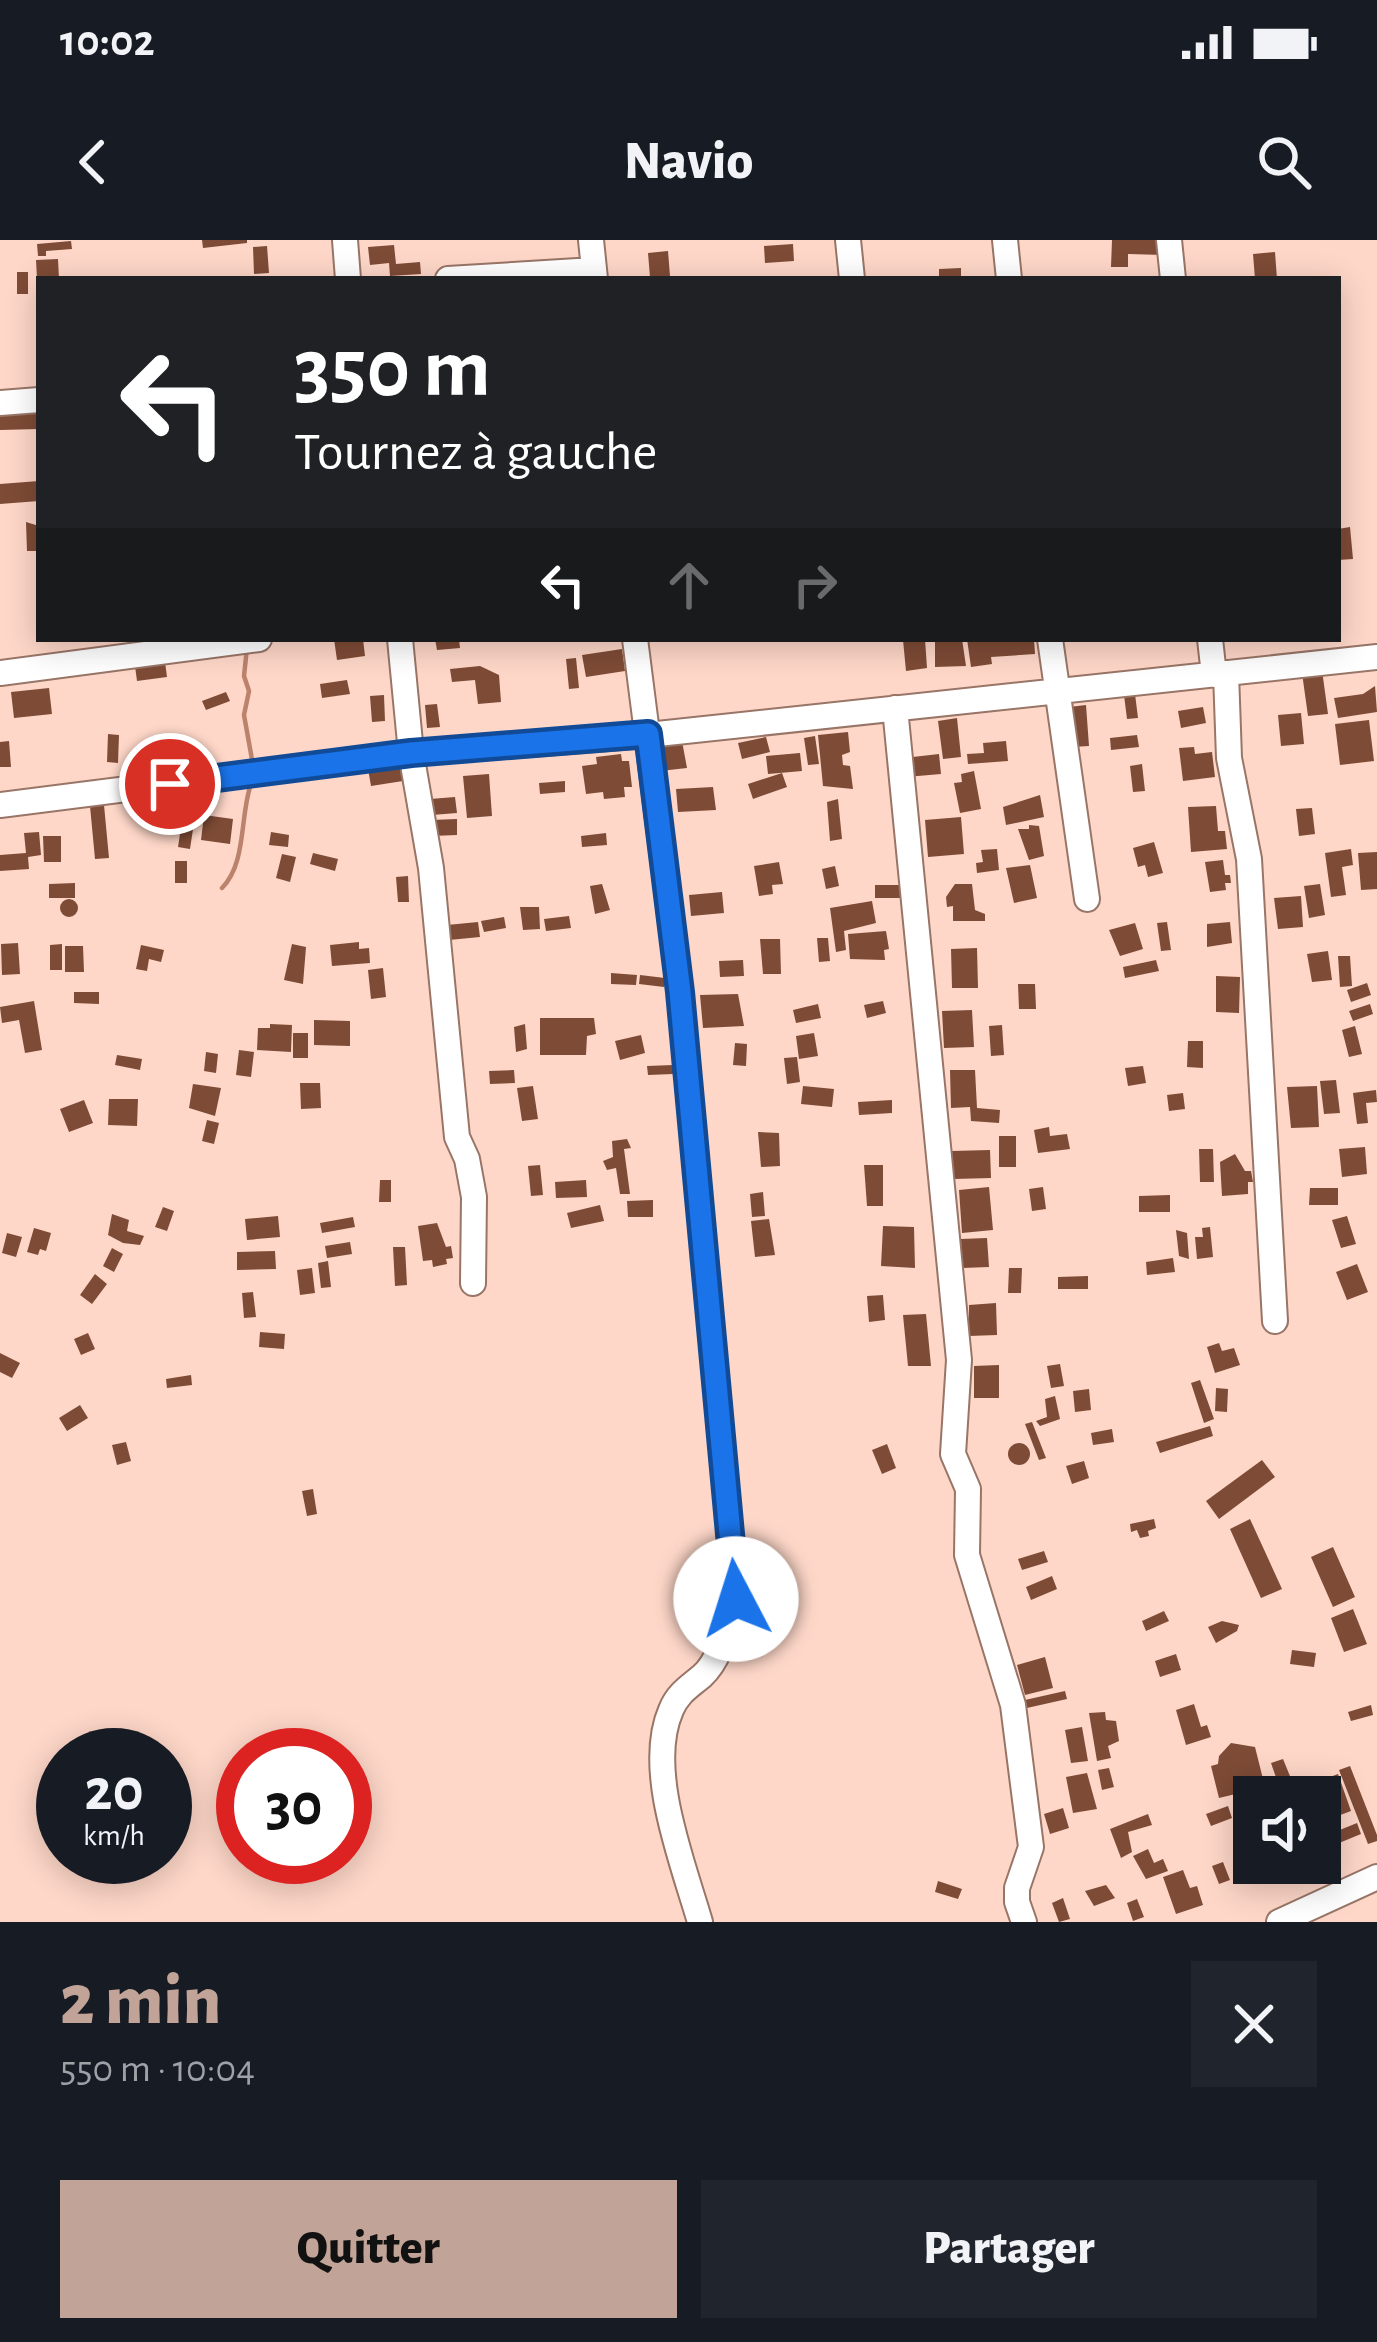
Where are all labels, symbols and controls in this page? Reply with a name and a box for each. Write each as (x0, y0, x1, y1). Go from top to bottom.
text: 10:02 (60, 19, 155, 64)
icon: back (60, 129, 126, 195)
icon: search (1251, 129, 1317, 195)
text: Navio (624, 135, 753, 189)
icon: left (96, 324, 252, 480)
text: 350 m (294, 328, 491, 412)
text: Tournez à gauche (294, 426, 657, 480)
icon: left (530, 552, 596, 618)
icon: ahead (656, 552, 722, 618)
icon: right (782, 552, 848, 618)
pin (119, 733, 221, 835)
icon: arrive (137, 751, 203, 817)
position arrow (673, 1536, 799, 1662)
speed limit sign: 30 (216, 1728, 372, 1884)
text: 20 (84, 1761, 144, 1821)
map controls (1233, 1776, 1341, 1884)
button: sound (1233, 1776, 1341, 1884)
text: km/h (83, 1821, 145, 1851)
button: close (1191, 1961, 1317, 2087)
text: 2 min (60, 1965, 221, 2037)
text: 550 m · 10:04 (60, 2050, 255, 2089)
button: Quitter (60, 2180, 677, 2318)
button: Partager (701, 2180, 1317, 2318)

